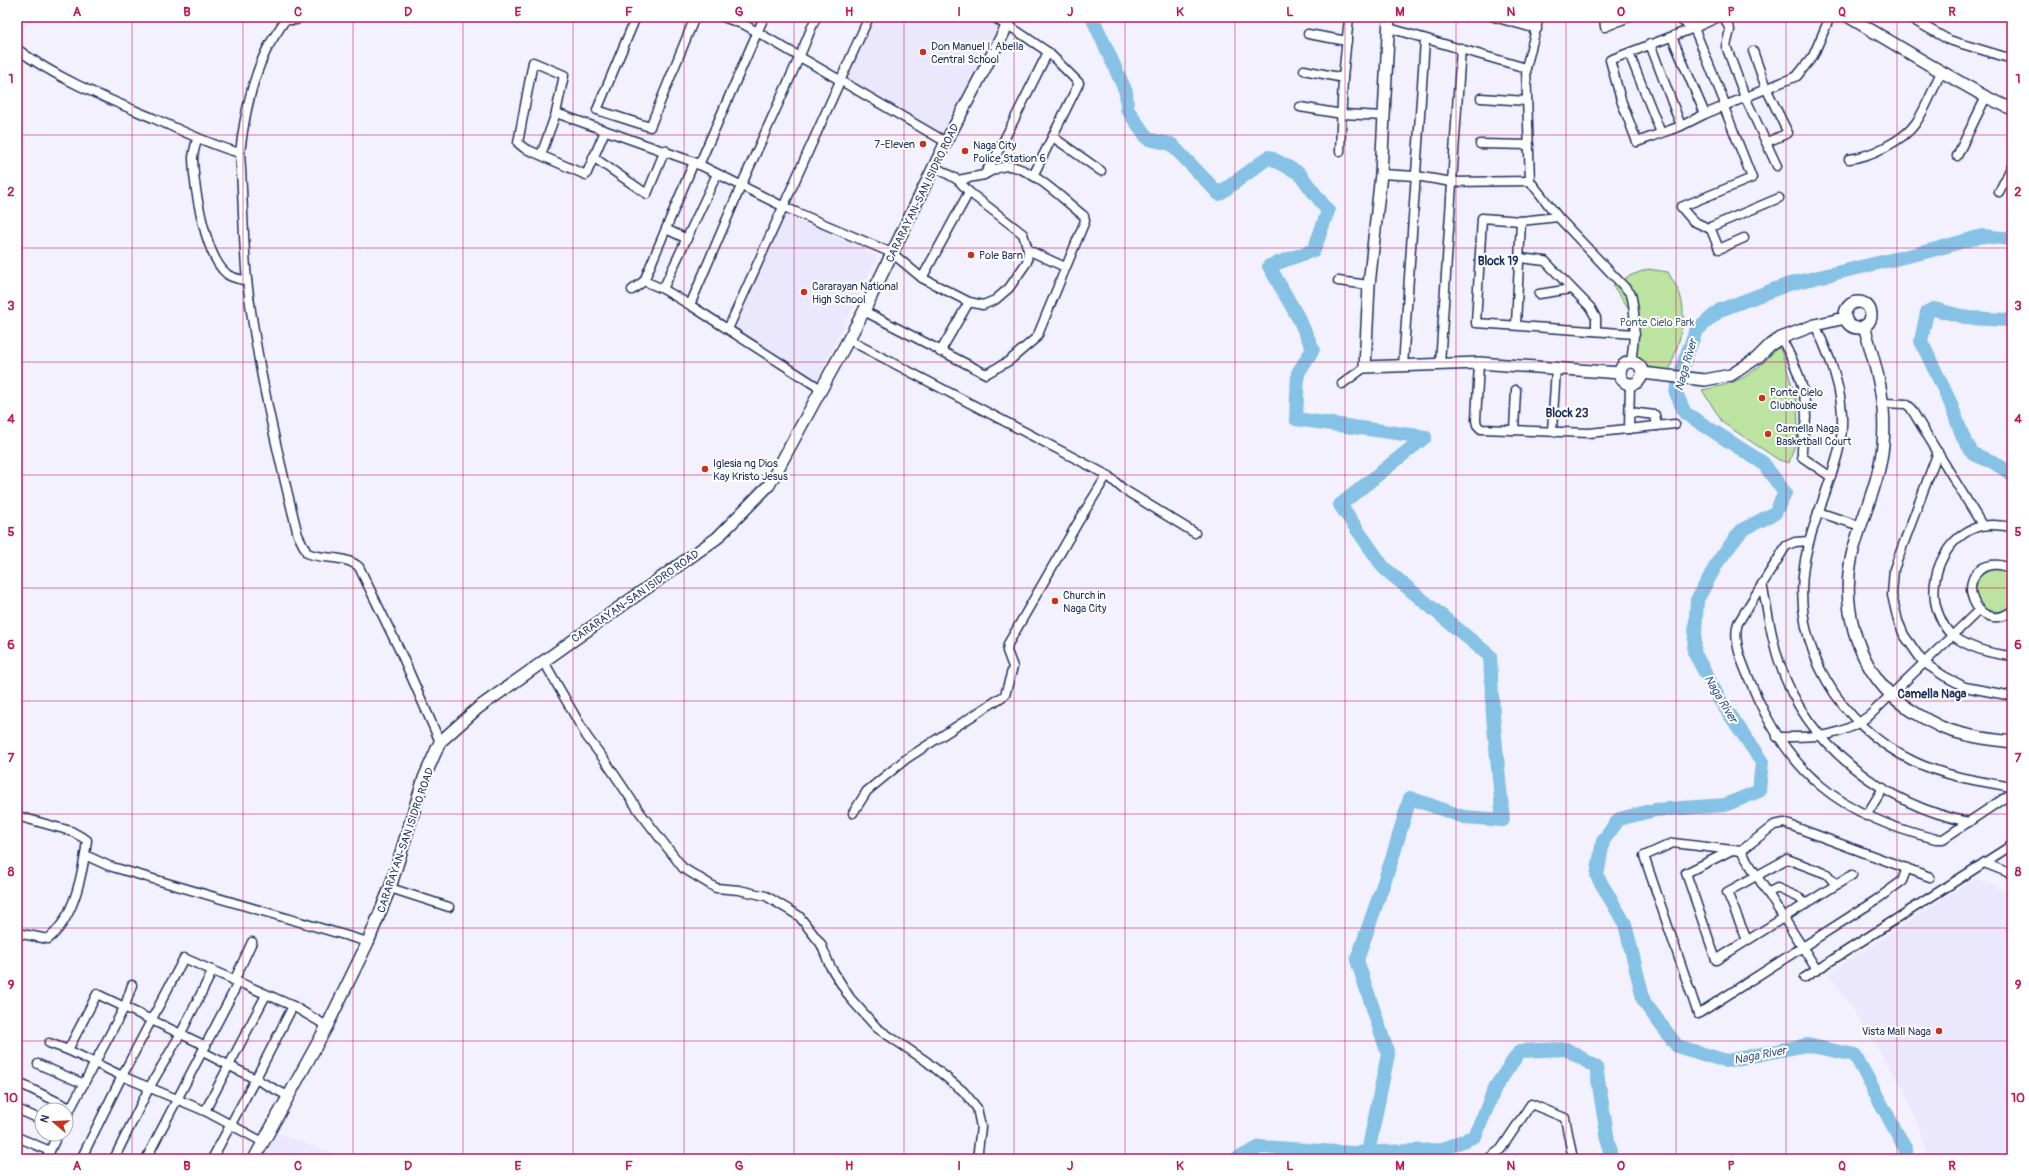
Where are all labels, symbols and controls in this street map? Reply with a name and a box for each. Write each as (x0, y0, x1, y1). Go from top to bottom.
text: A (73, 4, 82, 20)
text: B (183, 4, 191, 20)
text: C (294, 4, 302, 20)
text: D (404, 4, 412, 20)
text: E (515, 4, 522, 20)
text: F (625, 4, 633, 20)
text: G (735, 4, 744, 20)
text: H (845, 4, 853, 20)
text: I (957, 4, 961, 20)
text: J (1067, 4, 1073, 20)
text: K (1176, 4, 1184, 20)
text: L (1286, 4, 1294, 20)
text: M (1395, 4, 1405, 20)
text: N (1507, 4, 1516, 20)
text: O (1617, 4, 1626, 20)
text: P (1727, 4, 1735, 20)
text: Q (1838, 4, 1846, 20)
text: R (1948, 4, 1956, 20)
place label: Don Manuel I. Abella Central School (931, 40, 1023, 66)
marker: Don Manuel I. Abella Central School (918, 47, 928, 57)
text: 1 (8, 71, 14, 87)
text: 1 (2015, 71, 2021, 87)
street label: CARARAYAN-SAN ISIDRO ROAD (883, 122, 962, 265)
place label: 7-Eleven (874, 138, 915, 151)
marker: 7-Eleven (918, 139, 928, 149)
place label: Naga City Police Station 6 (973, 139, 1046, 165)
marker: Naga City Police Station 6 (960, 146, 970, 156)
text: 2 (7, 184, 15, 200)
text: 2 (2014, 184, 2022, 200)
place label: Pole Barn (979, 249, 1023, 262)
marker: Pole Barn (966, 250, 976, 260)
district label: Block 19 (1478, 254, 1518, 269)
place label: Cararayan National High School (812, 280, 898, 306)
marker: Cararayan National High School (799, 287, 809, 297)
text: 3 (7, 298, 15, 314)
text: 3 (2014, 298, 2022, 314)
park label: Ponte Cielo Park (1620, 316, 1695, 329)
water label: Naga River (1672, 336, 1701, 393)
place label: Ponte Cielo Clubhouse (1770, 386, 1823, 412)
marker: Ponte Cielo Clubhouse (1757, 393, 1767, 403)
district label: Block 23 (1546, 406, 1589, 421)
text: 4 (7, 411, 15, 427)
text: 4 (2014, 411, 2022, 427)
place label: Camella Naga Basketball Court (1776, 422, 1852, 448)
marker: Camella Naga Basketball Court (1763, 429, 1773, 439)
place label: Iglesia ng Dios Kay Kristo Jesus (713, 457, 788, 483)
marker: Iglesia ng Dios Kay Kristo Jesus (700, 464, 710, 474)
text: 5 (7, 524, 15, 540)
text: 5 (2014, 524, 2022, 540)
street label: CARARAYAN-SAN ISIDRO ROAD (569, 547, 702, 646)
place label: Church in Naga City (1063, 589, 1107, 615)
marker: Church in Naga City (1050, 596, 1060, 606)
text: 6 (7, 637, 15, 653)
text: 6 (2014, 637, 2022, 653)
water label: Naga River (1701, 673, 1742, 727)
district label: Camella Naga (1898, 687, 1967, 702)
text: 7 (8, 750, 15, 766)
text: 7 (2015, 750, 2022, 766)
street label: CARARAYAN-SAN ISIDRO ROAD (374, 766, 436, 914)
text: 8 (8, 864, 15, 880)
text: 8 (2015, 864, 2022, 880)
text: 9 (8, 977, 15, 993)
text: 9 (2015, 977, 2022, 993)
place label: Vista Mall Naga (1862, 1025, 1931, 1038)
marker: Vista Mall Naga (1934, 1026, 1944, 1036)
water label: Naga River (1733, 1043, 1789, 1068)
text: 10 (4, 1090, 18, 1106)
text: 10 (2011, 1090, 2025, 1106)
north arrow (34, 1102, 74, 1142)
text: N (38, 1113, 53, 1125)
text: A (73, 1158, 82, 1174)
text: B (183, 1158, 191, 1174)
text: C (294, 1158, 302, 1174)
text: D (404, 1158, 412, 1174)
text: E (515, 1158, 522, 1174)
text: F (625, 1158, 633, 1174)
text: G (735, 1158, 744, 1174)
text: H (845, 1158, 853, 1174)
text: I (957, 1158, 961, 1174)
text: J (1067, 1158, 1073, 1174)
text: K (1176, 1158, 1184, 1174)
text: L (1286, 1158, 1294, 1174)
text: M (1395, 1158, 1405, 1174)
text: N (1507, 1158, 1516, 1174)
text: O (1617, 1158, 1626, 1174)
text: P (1727, 1158, 1735, 1174)
text: Q (1838, 1158, 1846, 1174)
text: R (1948, 1158, 1956, 1174)

